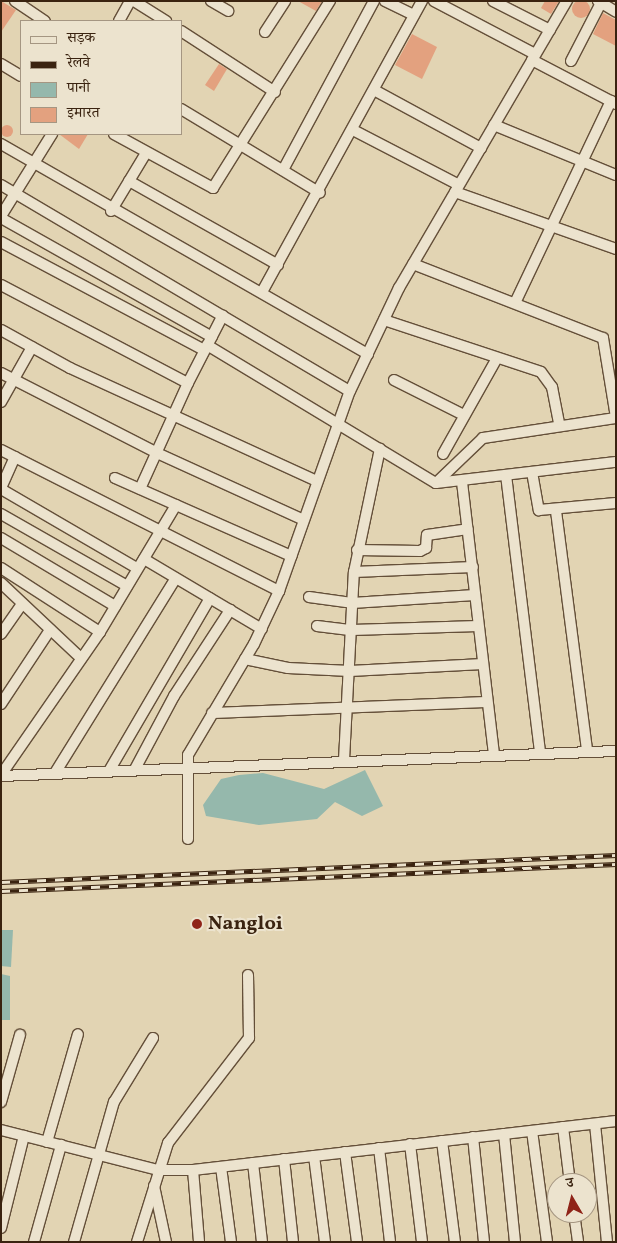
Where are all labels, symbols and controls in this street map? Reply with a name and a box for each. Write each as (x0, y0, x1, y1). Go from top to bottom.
legend (20, 20, 182, 135)
text: सड़क (67, 28, 95, 49)
text: रेलवे (67, 53, 90, 74)
text: पानी (67, 78, 90, 99)
text: इमारत (67, 103, 100, 124)
place label: Nangloi (208, 912, 283, 936)
marker: Nangloi (190, 917, 204, 931)
north arrow (547, 1173, 597, 1223)
text: उ (565, 1174, 575, 1194)

